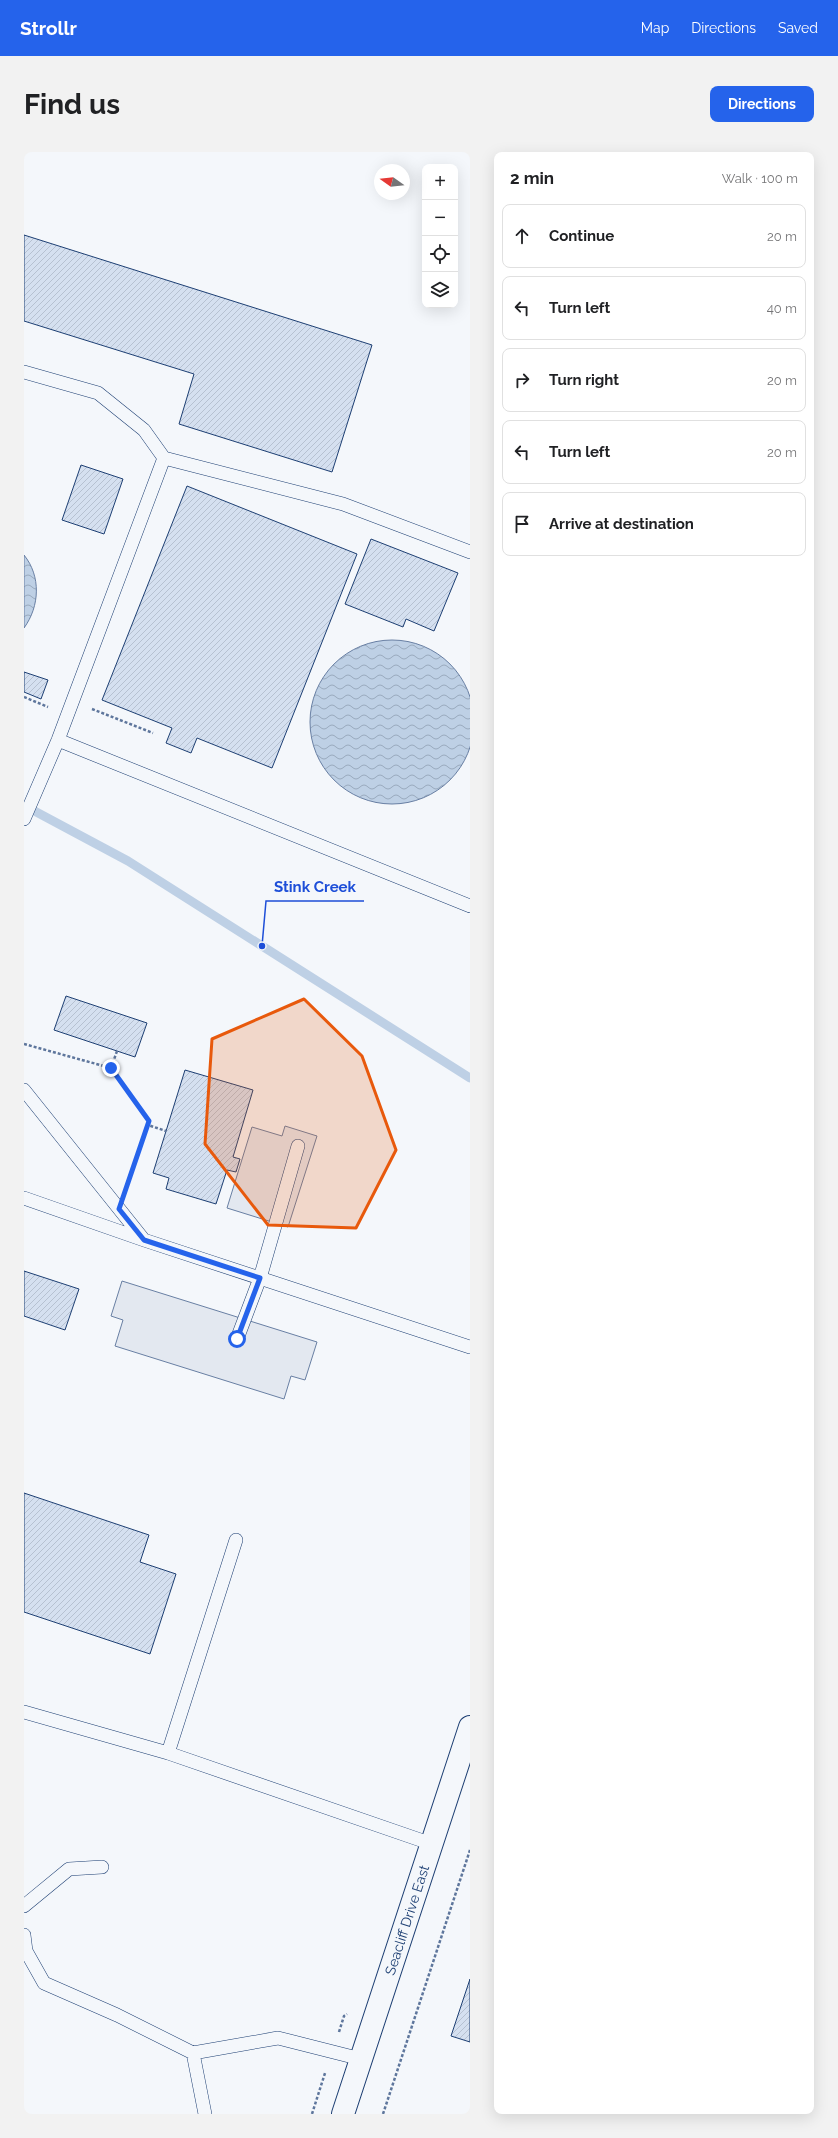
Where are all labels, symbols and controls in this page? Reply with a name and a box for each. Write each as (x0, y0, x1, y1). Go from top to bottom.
text: Strollr (20, 17, 77, 39)
text: Map (641, 20, 669, 36)
text: Directions (691, 20, 756, 36)
text: Saved (778, 20, 818, 36)
button: Directions (710, 86, 814, 122)
text: Find us (24, 88, 120, 121)
north arrow (374, 164, 410, 200)
map controls (422, 164, 458, 308)
button: + (422, 164, 458, 200)
text: 2 min (510, 168, 554, 188)
text: Walk · 100 m (722, 171, 798, 186)
button: − (422, 200, 458, 236)
icon: ahead (511, 225, 533, 247)
text: Continue (549, 227, 614, 245)
text: 20 m (767, 229, 797, 244)
button: locate (422, 236, 458, 272)
button: layers (422, 272, 458, 308)
icon: left (511, 297, 533, 319)
text: Turn left (549, 299, 610, 317)
text: 40 m (767, 301, 797, 316)
icon: right (511, 369, 533, 391)
text: Turn right (549, 371, 619, 389)
text: 20 m (767, 373, 797, 388)
icon: left (511, 441, 533, 463)
text: Turn left (549, 443, 610, 461)
text: 20 m (767, 445, 797, 460)
icon: arrive (511, 513, 533, 535)
text: Arrive at destination (549, 515, 694, 533)
callout: Stink Creek (266, 874, 364, 901)
text: Stink Creek (274, 878, 357, 896)
route end (102, 1059, 120, 1077)
route start (228, 1330, 246, 1348)
street label: Seacliff Drive East (382, 1863, 432, 1977)

